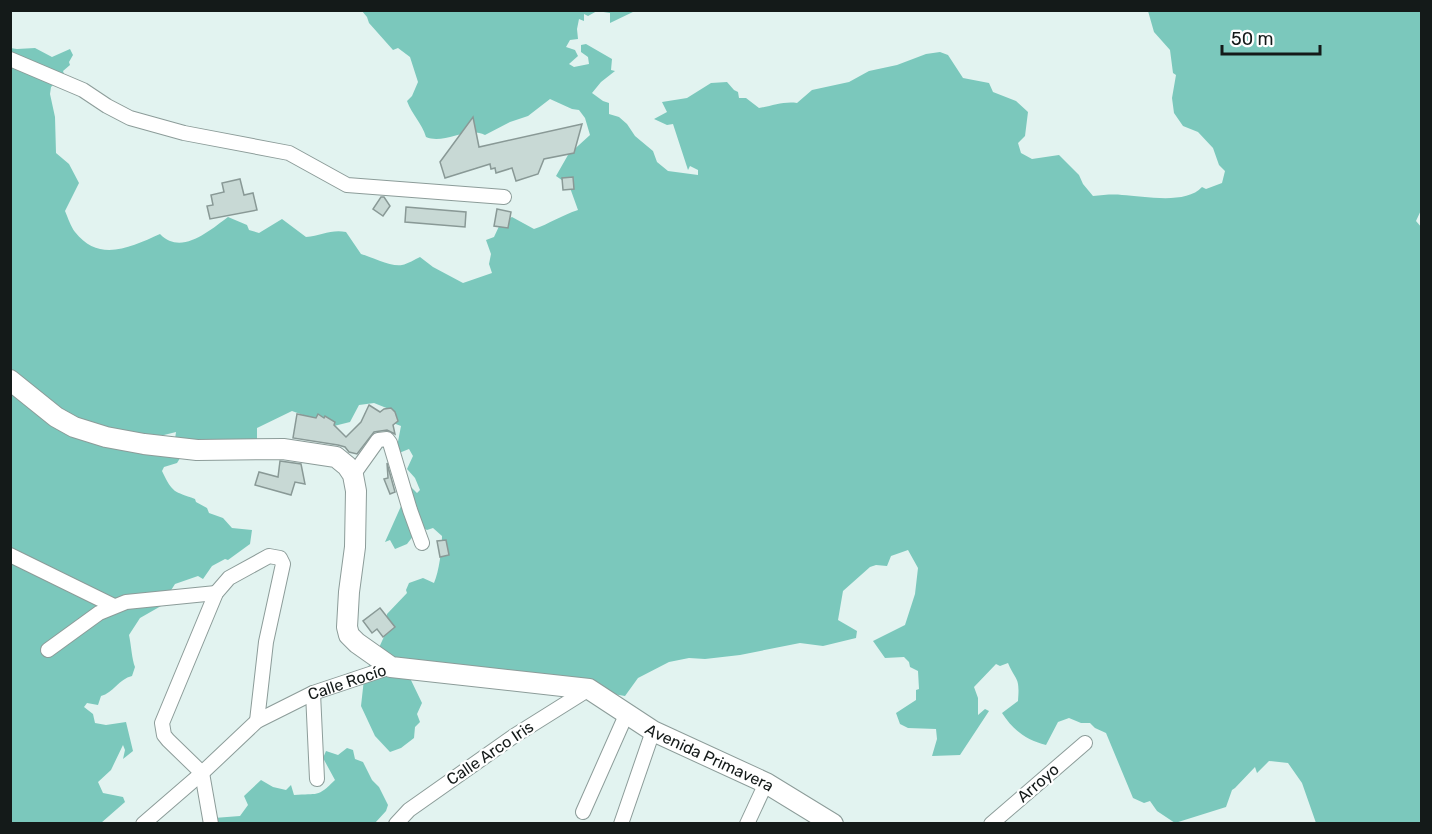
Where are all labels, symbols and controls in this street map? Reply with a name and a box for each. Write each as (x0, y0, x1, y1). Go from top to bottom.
scale bar (1222, 18, 1320, 56)
text: 50 m (1231, 28, 1274, 50)
street label: Calle Rocío (305, 660, 389, 704)
street label: Calle Arco Iris (443, 717, 537, 789)
street label: Avenida Primavera (642, 719, 778, 795)
street label: Arroyo (1013, 760, 1063, 806)

